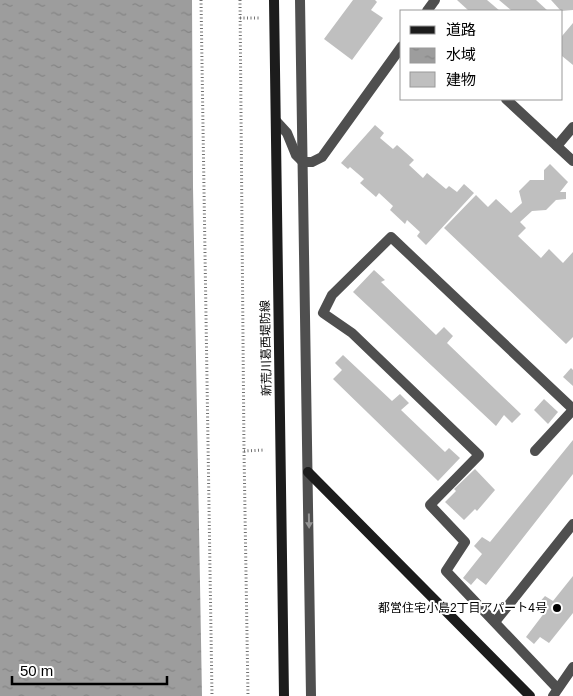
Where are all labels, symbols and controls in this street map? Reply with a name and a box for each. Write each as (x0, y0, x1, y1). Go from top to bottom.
legend (400, 10, 563, 100)
text: 道路 (446, 21, 476, 38)
text: 水域 (446, 46, 476, 63)
text: 建物 (446, 71, 476, 88)
street label: 新荒川葛西堤防線 (258, 300, 274, 396)
one-way arrow (305, 513, 313, 529)
place label: 都営住宅小島2丁目アパート4号 (378, 601, 547, 615)
marker: 都営住宅小島2丁目アパート4号 (551, 602, 563, 614)
scale bar (12, 654, 168, 686)
text: 50 m (20, 662, 53, 679)

